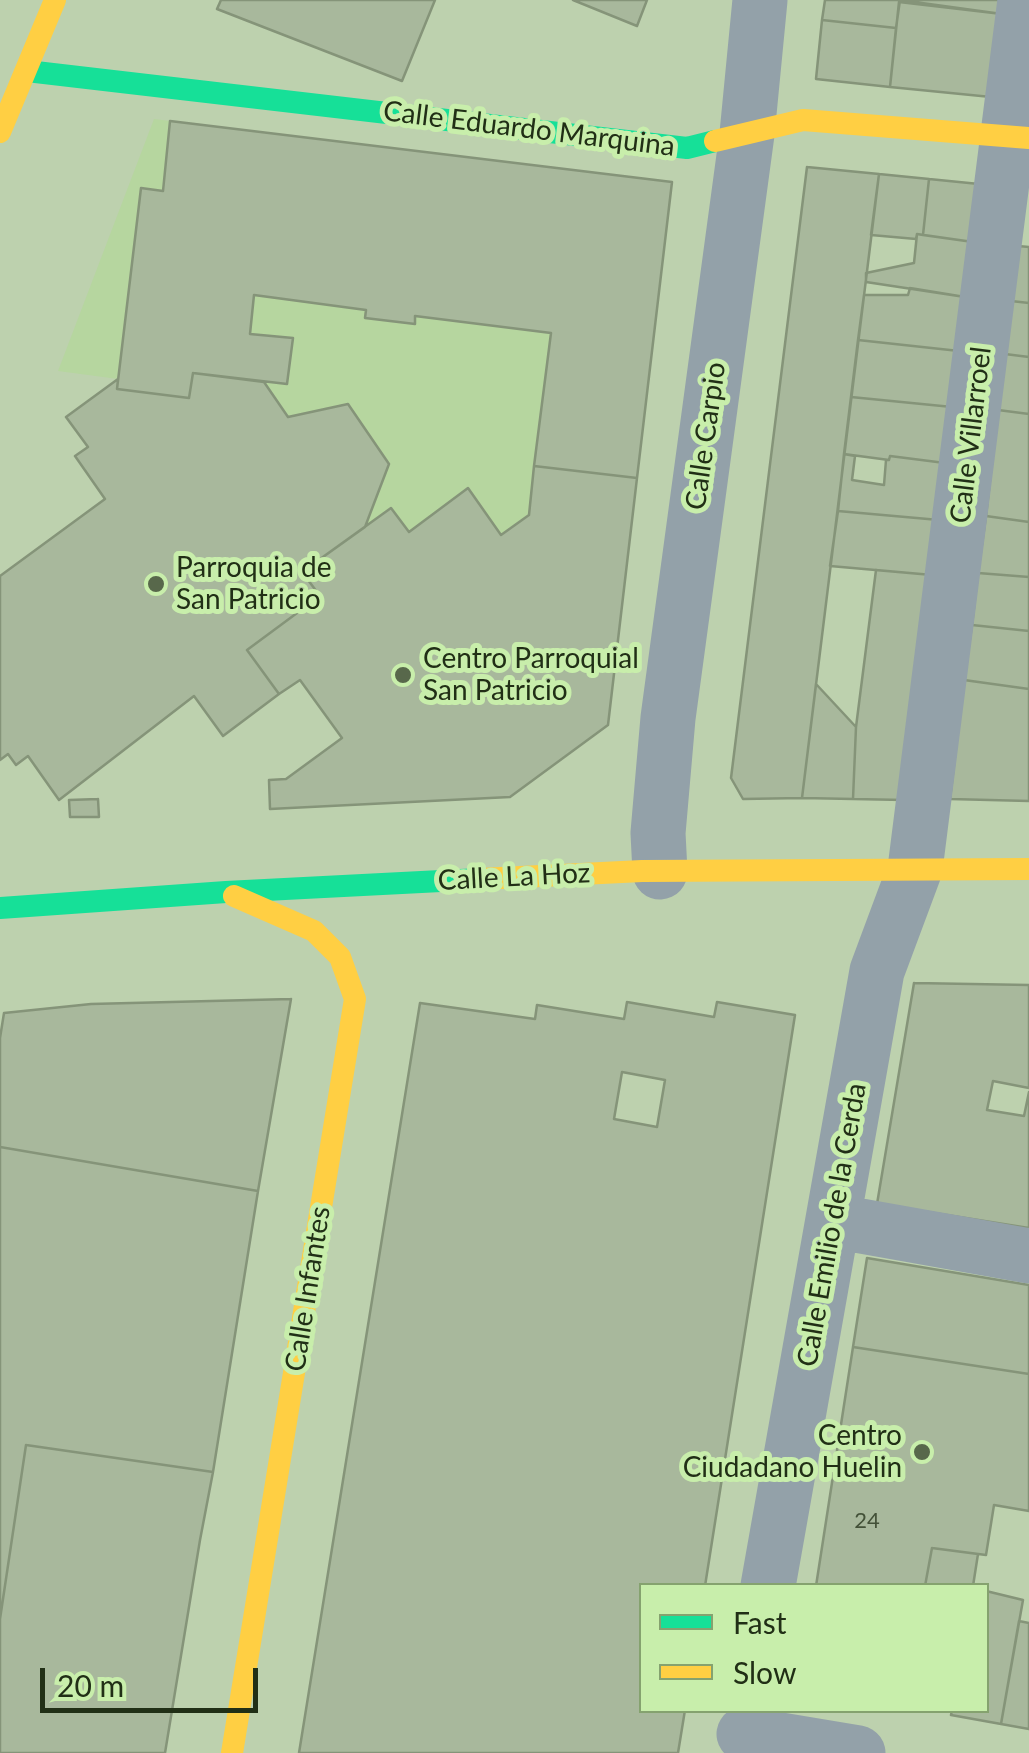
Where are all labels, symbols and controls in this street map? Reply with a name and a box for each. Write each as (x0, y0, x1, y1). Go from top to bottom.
street label: Calle Eduardo Marquina (381, 94, 677, 164)
street label: Calle Villarroel (943, 345, 999, 525)
street label: Calle Carpio (679, 360, 733, 512)
place label: Parroquia de San Patricio (176, 551, 332, 617)
marker: Parroquia de San Patricio (145, 573, 167, 595)
place label: Centro Parroquial San Patricio (423, 642, 639, 708)
marker: Centro Parroquial San Patricio (392, 664, 414, 686)
street label: Calle La Hoz (437, 856, 591, 898)
street label: Calle Emilio de la Cerda (790, 1081, 874, 1369)
street label: Calle Infantes (278, 1204, 338, 1374)
place label: Centro Ciudadano Huelin (683, 1419, 902, 1485)
marker: Centro Ciudadano Huelin (911, 1441, 933, 1463)
house number: 24 (854, 1508, 880, 1534)
legend (639, 1583, 989, 1713)
text: Fast (733, 1604, 787, 1640)
scale bar (45, 1648, 262, 1710)
text: Slow (733, 1654, 796, 1690)
text: 20 m (57, 1667, 124, 1703)

